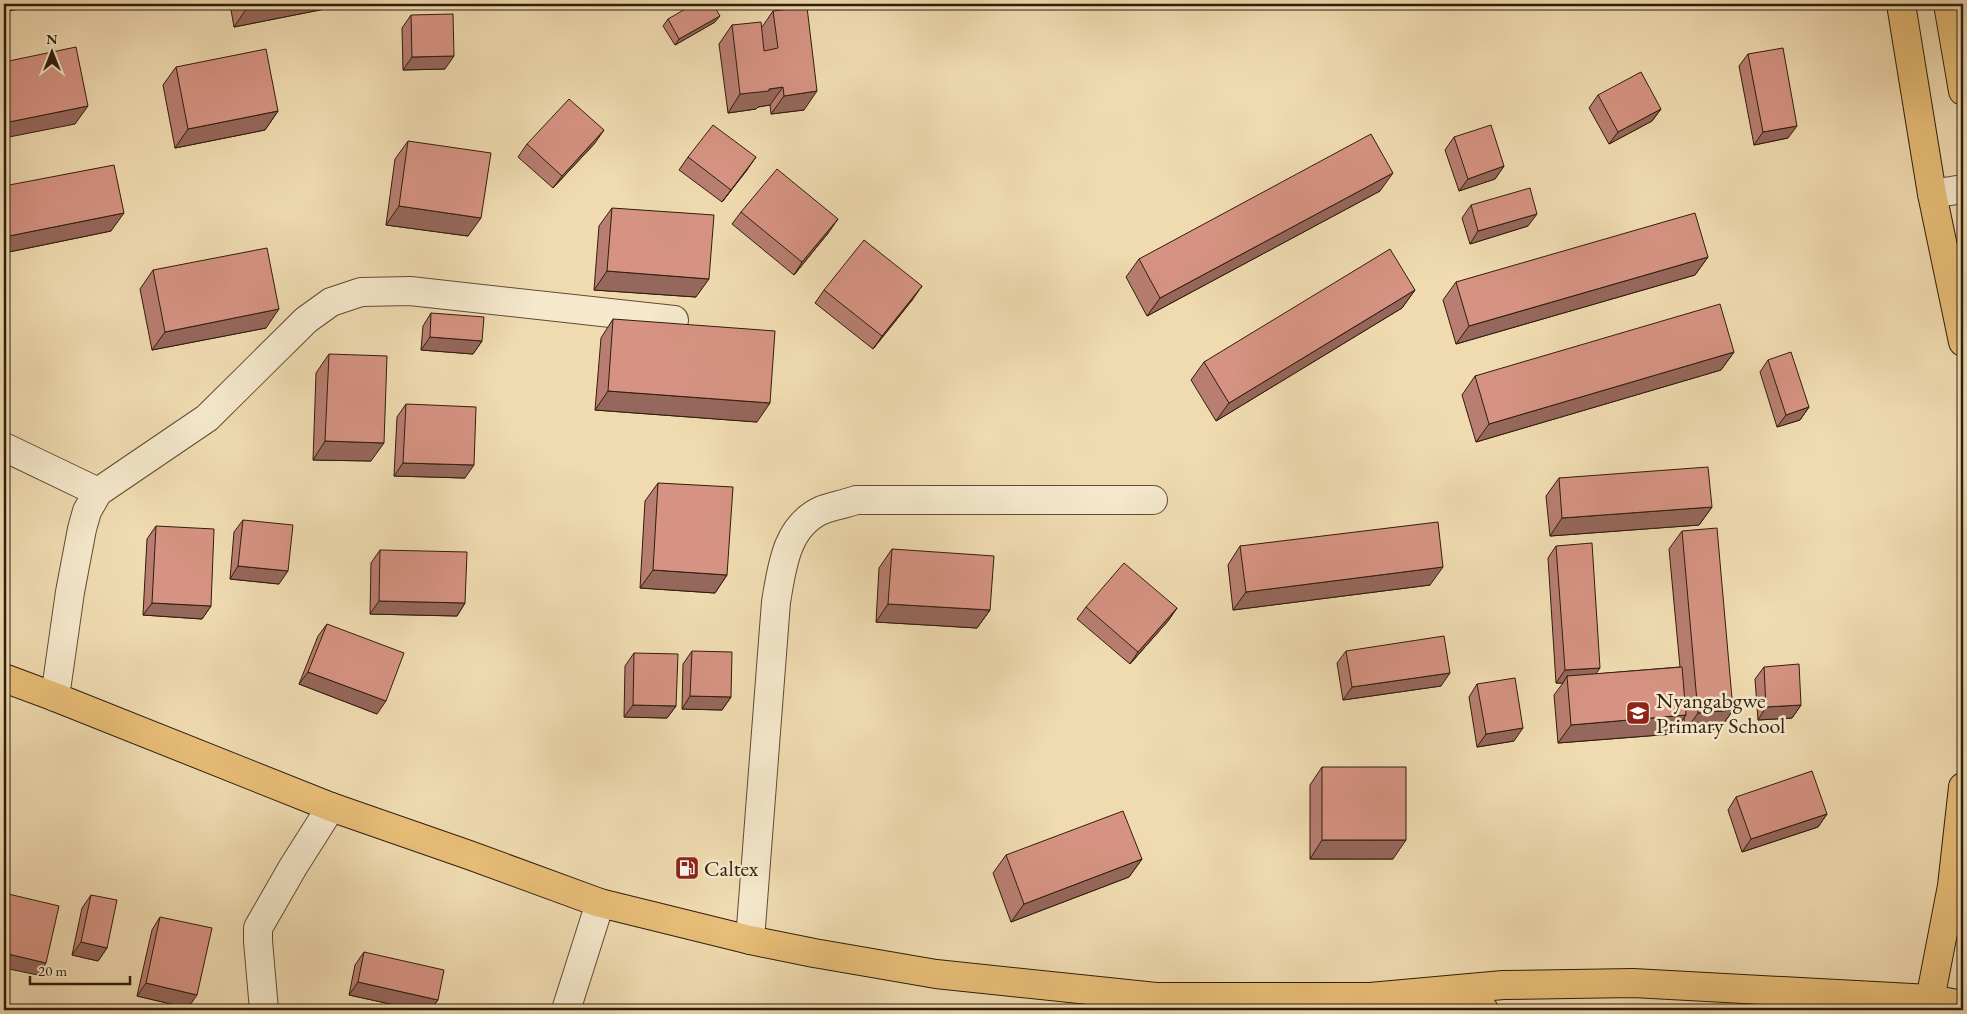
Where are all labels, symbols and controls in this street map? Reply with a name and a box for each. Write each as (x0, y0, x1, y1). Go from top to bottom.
north arrow (28, 28, 78, 78)
text: N (46, 30, 58, 48)
place label: Nyangabgwe Primary School (1656, 686, 1785, 740)
school or university icon: Nyangabgwe Primary School (1625, 700, 1651, 726)
place label: Caltex (704, 854, 759, 883)
fuel station icon: Caltex (674, 855, 700, 881)
scale bar (30, 954, 130, 986)
text: 20 m (38, 961, 67, 980)

